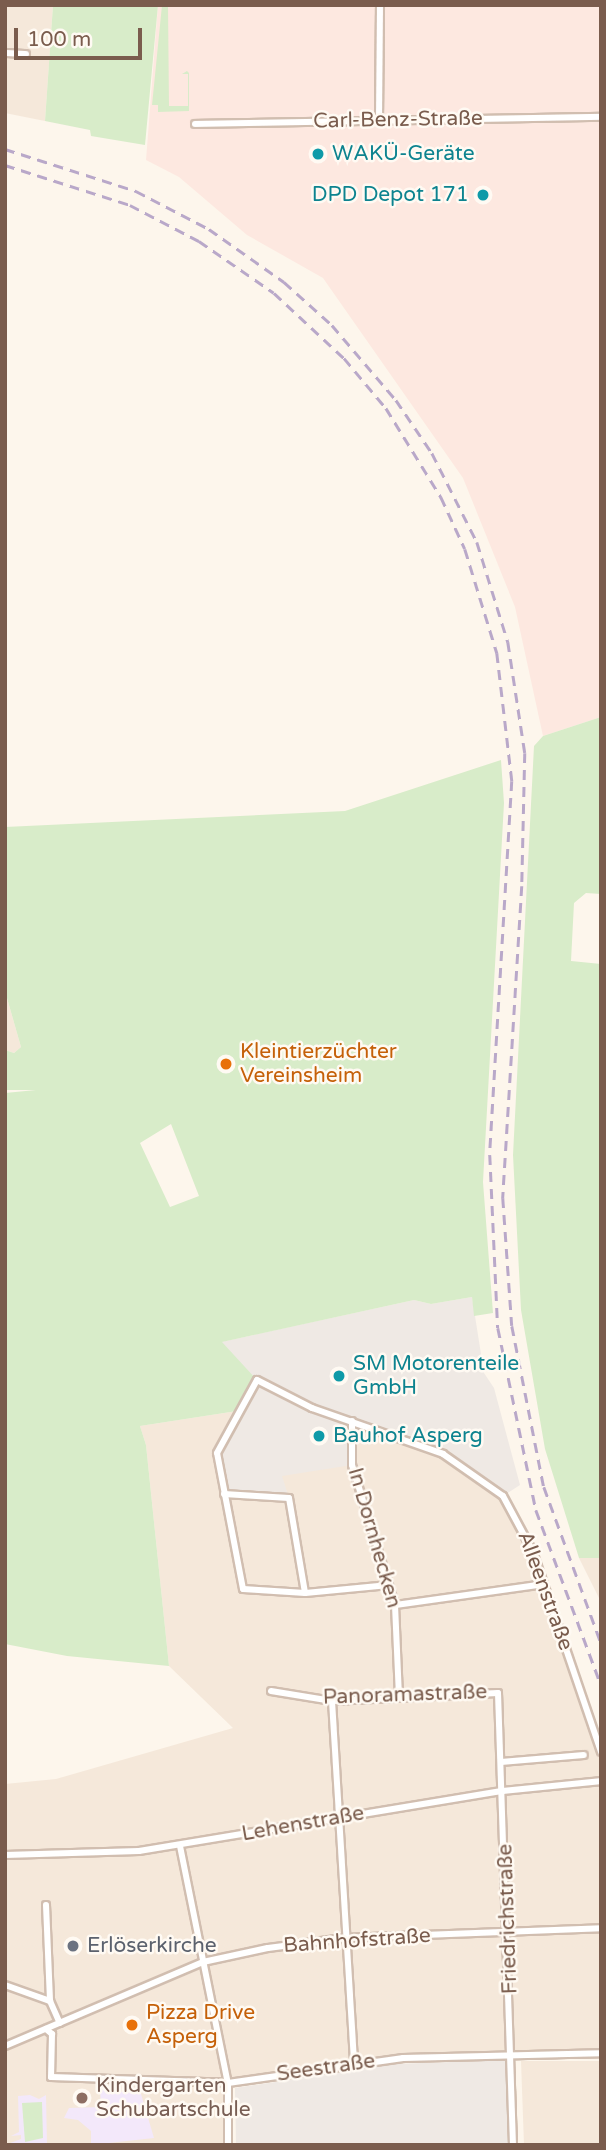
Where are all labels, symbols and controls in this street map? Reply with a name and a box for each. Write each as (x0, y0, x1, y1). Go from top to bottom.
scale bar (18, 14, 145, 58)
text: 100 m (27, 27, 91, 52)
street label: Carl-Benz-Straße (313, 106, 483, 134)
place label: WAKÜ-Geräte (332, 141, 475, 167)
marker: WAKÜ-Geräte (310, 146, 326, 162)
place label: DPD Depot 171 (312, 182, 469, 208)
marker: DPD Depot 171 (475, 187, 491, 203)
place label: Kleintierzüchter Vereinsheim (240, 1039, 397, 1089)
marker: Kleintierzüchter Vereinsheim (218, 1056, 234, 1072)
place label: SM Motorenteile GmbH (353, 1351, 519, 1401)
marker: SM Motorenteile GmbH (331, 1368, 347, 1384)
place label: Bauhof Asperg (333, 1423, 483, 1449)
marker: Bauhof Asperg (311, 1428, 327, 1444)
street label: In Dornhecken (342, 1465, 406, 1611)
street label: Alleenstraße (512, 1528, 578, 1654)
street label: Panoramastraße (322, 1680, 488, 1710)
street label: Lehenstraße (240, 1801, 366, 1847)
street label: Friedrichstraße (493, 1843, 523, 1995)
street label: Bahnhofstraße (282, 1923, 432, 1959)
place label: Erlöserkirche (87, 1933, 217, 1959)
marker: Erlöserkirche (65, 1938, 81, 1954)
place label: Pizza Drive Asperg (146, 2000, 255, 2050)
marker: Pizza Drive Asperg (124, 2017, 140, 2033)
street label: Seestraße (275, 2049, 377, 2087)
place label: Kindergarten Schubartschule (96, 2073, 251, 2123)
marker: Kindergarten Schubartschule (74, 2090, 90, 2106)

